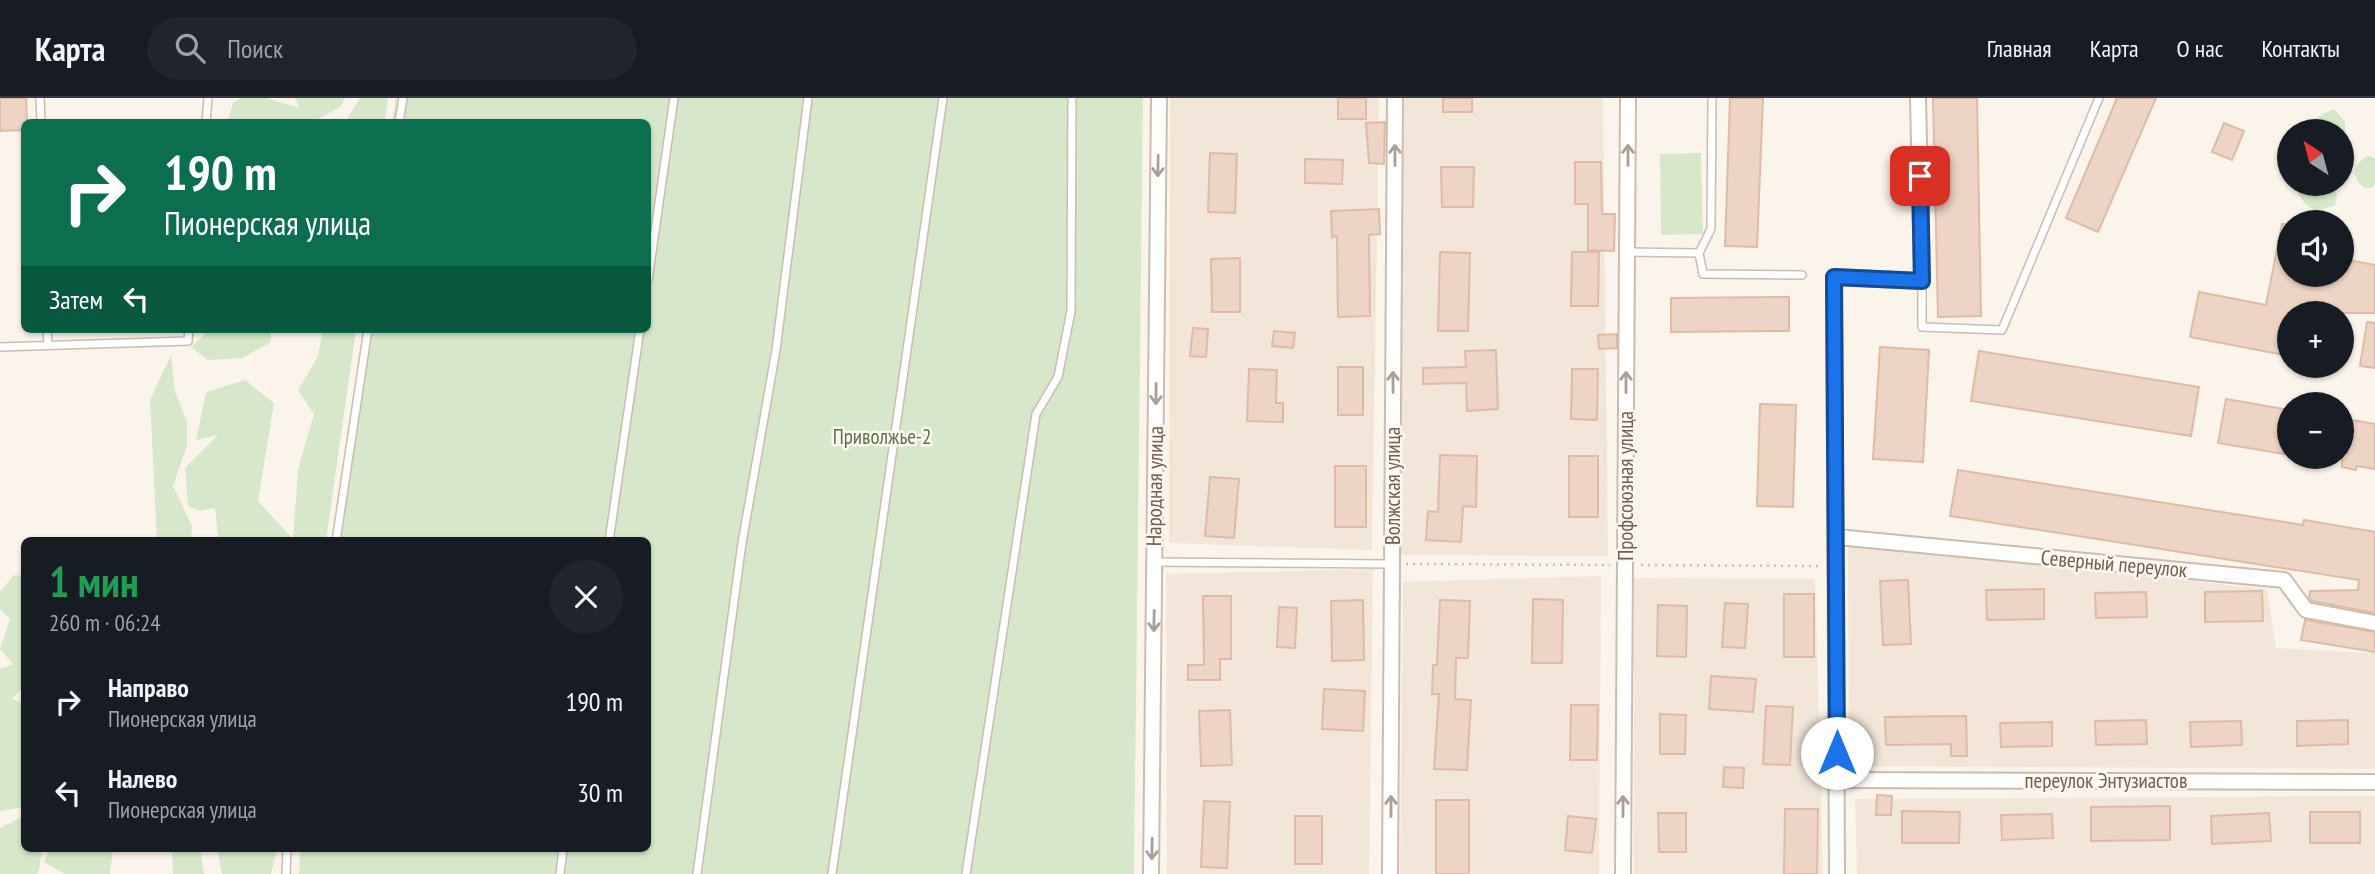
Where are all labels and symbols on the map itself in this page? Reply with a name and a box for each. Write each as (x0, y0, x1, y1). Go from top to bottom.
north arrow (2277, 119, 2354, 196)
one-way arrow (1388, 144, 1402, 167)
one-way arrow (1621, 144, 1635, 167)
pin (1890, 146, 1950, 206)
one-way arrow (1151, 154, 1165, 177)
one-way arrow (1387, 371, 1400, 394)
one-way arrow (1619, 371, 1633, 394)
one-way arrow (1149, 382, 1163, 405)
street label: Профсоюзная улица (1612, 411, 1639, 561)
park label: Приволжье-2 (833, 423, 931, 450)
street label: Народная улица (1140, 426, 1169, 546)
street label: Волжская улица (1379, 427, 1406, 545)
street label: Северный переулок (2040, 544, 2188, 583)
one-way arrow (1147, 609, 1161, 632)
position arrow (1800, 716, 1874, 790)
street label: переулок Энтузиастов (2025, 767, 2187, 794)
one-way arrow (1384, 795, 1398, 818)
one-way arrow (1616, 795, 1630, 818)
one-way arrow (1145, 837, 1158, 860)

